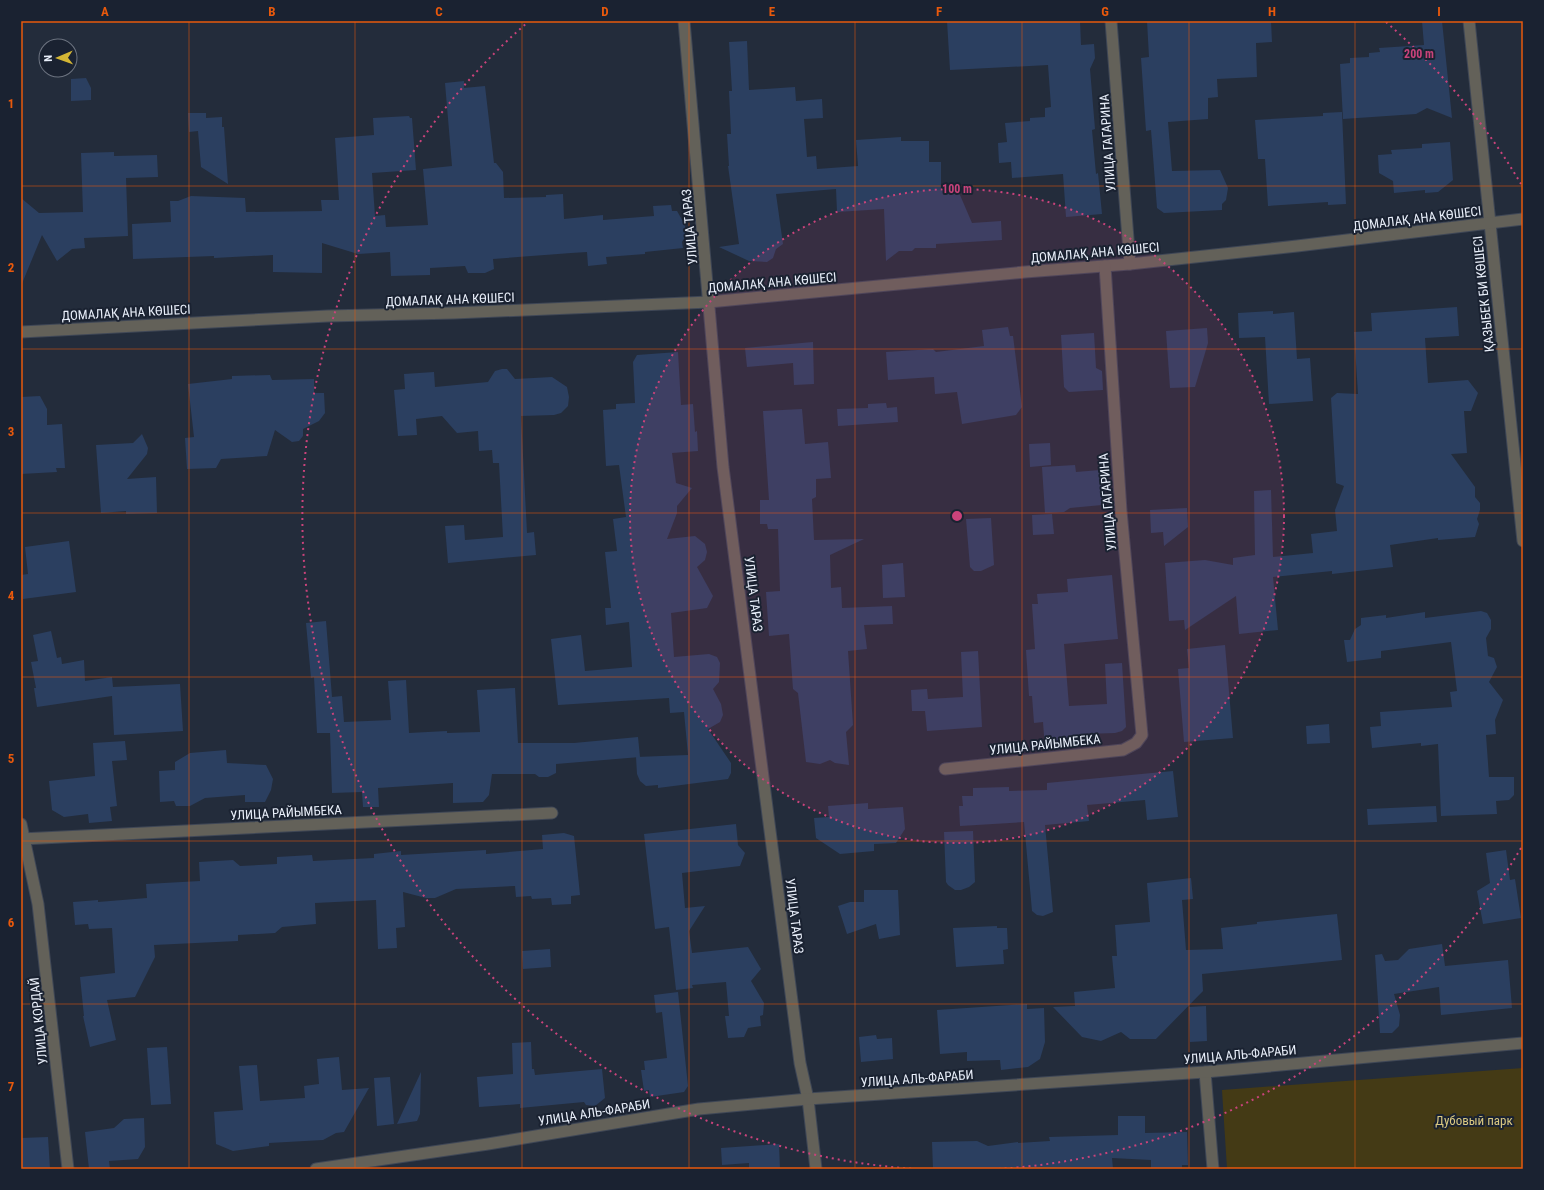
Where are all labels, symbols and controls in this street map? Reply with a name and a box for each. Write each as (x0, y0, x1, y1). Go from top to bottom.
text: A (101, 4, 109, 19)
text: B (268, 4, 276, 19)
text: C (435, 4, 443, 19)
text: D (601, 4, 609, 19)
text: E (769, 4, 776, 19)
text: F (936, 4, 942, 19)
text: G (1101, 4, 1109, 19)
text: H (1268, 4, 1276, 19)
text: I (1437, 4, 1441, 19)
north arrow (38, 38, 78, 78)
text: 200 m (1404, 47, 1434, 61)
text: N (42, 54, 55, 62)
street label: УЛИЦА ГАГАРИНА (1097, 93, 1118, 192)
text: 1 (8, 96, 14, 111)
text: 100 m (942, 182, 972, 196)
street label: УЛИЦА ТАРАЗ (679, 188, 700, 265)
street label: ДОМАЛАҚ АНА КӨШЕСІ (1352, 203, 1482, 234)
street label: ҚАЗЫБЕК БИ КӨШЕСІ (1470, 235, 1497, 353)
street label: ДОМАЛАҚ АНА КӨШЕСІ (1030, 239, 1160, 266)
text: 2 (8, 260, 15, 275)
street label: ДОМАЛАҚ АНА КӨШЕСІ (707, 269, 837, 296)
street label: ДОМАЛАҚ АНА КӨШЕСІ (385, 290, 515, 309)
street label: ДОМАЛАҚ АНА КӨШЕСІ (61, 302, 191, 323)
text: 3 (8, 424, 14, 439)
street label: УЛИЦА ГАГАРИНА (1096, 452, 1119, 551)
centre of rings (950, 509, 964, 523)
street label: УЛИЦА ТАРАЗ (741, 556, 766, 633)
text: 4 (8, 588, 15, 603)
street label: УЛИЦА РАЙЫМБЕКА (989, 731, 1102, 758)
text: 5 (8, 751, 15, 766)
street label: УЛИЦА РАЙЫМБЕКА (230, 802, 343, 823)
street label: УЛИЦА ТАРАЗ (782, 878, 807, 955)
text: 6 (8, 915, 15, 930)
street label: УЛИЦА КОРДАЙ (26, 977, 51, 1065)
street label: УЛИЦА АЛЬ-ФАРАБИ (1183, 1042, 1297, 1067)
street label: УЛИЦА АЛЬ-ФАРАБИ (860, 1067, 974, 1090)
text: 7 (8, 1079, 15, 1094)
street label: УЛИЦА АЛЬ-ФАРАБИ (537, 1096, 651, 1129)
park label: Дубовый парк (1435, 1113, 1513, 1128)

